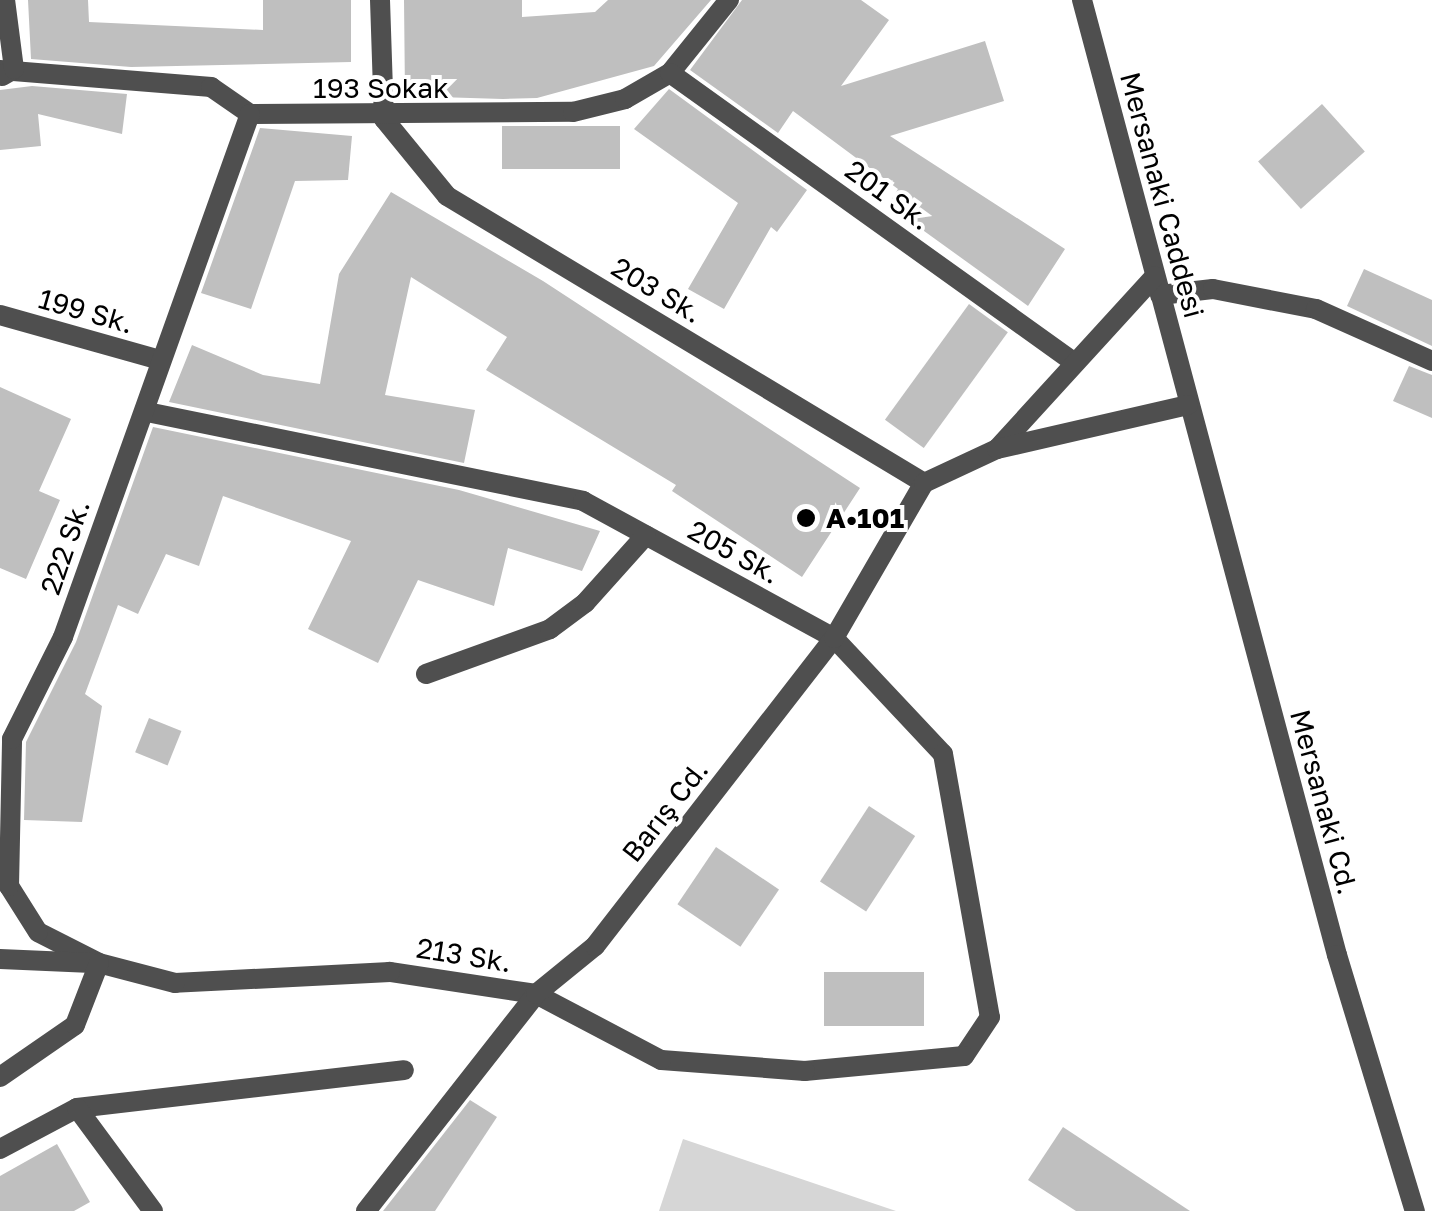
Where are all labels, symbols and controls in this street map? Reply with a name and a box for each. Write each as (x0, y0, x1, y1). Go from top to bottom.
street label: Mersanaki Caddesi (1113, 68, 1211, 322)
street label: 193 Sokak (313, 71, 449, 105)
street label: 201 Sk. (839, 153, 937, 237)
street label: 203 Sk. (606, 250, 708, 330)
street label: 199 Sk. (35, 281, 137, 341)
street label: 222 Sk. (33, 495, 97, 599)
place label: A•101 (826, 501, 904, 535)
marker: A•101 (795, 507, 817, 529)
street label: 205 Sk. (682, 513, 786, 591)
street label: Mersanaki Cd. (1283, 706, 1365, 898)
street label: Barış Cd. (615, 754, 715, 868)
street label: 213 Sk. (414, 931, 514, 979)

